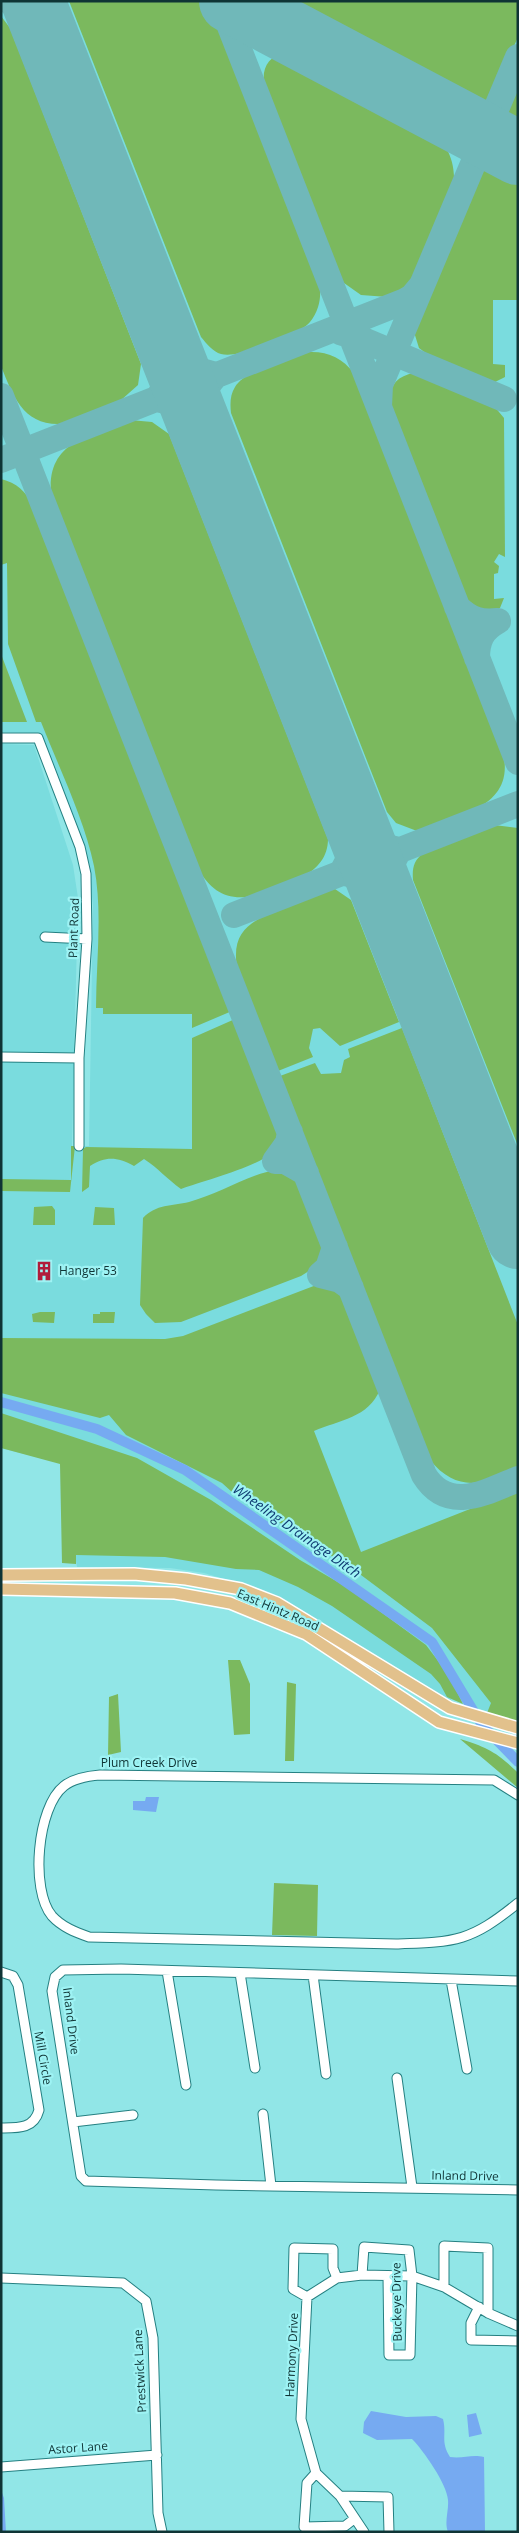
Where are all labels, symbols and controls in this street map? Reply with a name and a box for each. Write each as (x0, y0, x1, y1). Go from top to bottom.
street label: Plant Road (64, 898, 83, 958)
building icon: Hanger 53 (33, 1260, 55, 1282)
place label: Hanger 53 (59, 1262, 117, 1279)
water label: Wheeling Drainage Ditch (230, 1479, 365, 1582)
street label: East Hintz Road (235, 1585, 322, 1634)
street label: Plum Creek Drive (101, 1754, 198, 1771)
street label: Inland Drive (59, 1986, 84, 2056)
street label: Mill Circle (30, 2030, 57, 2086)
street label: Inland Drive (431, 2166, 499, 2185)
street label: Buckeye Drive (387, 2262, 406, 2342)
street label: Harmony Drive (281, 2312, 302, 2398)
street label: Prestwick Lane (129, 2329, 150, 2413)
street label: Astor Lane (48, 2437, 109, 2458)

